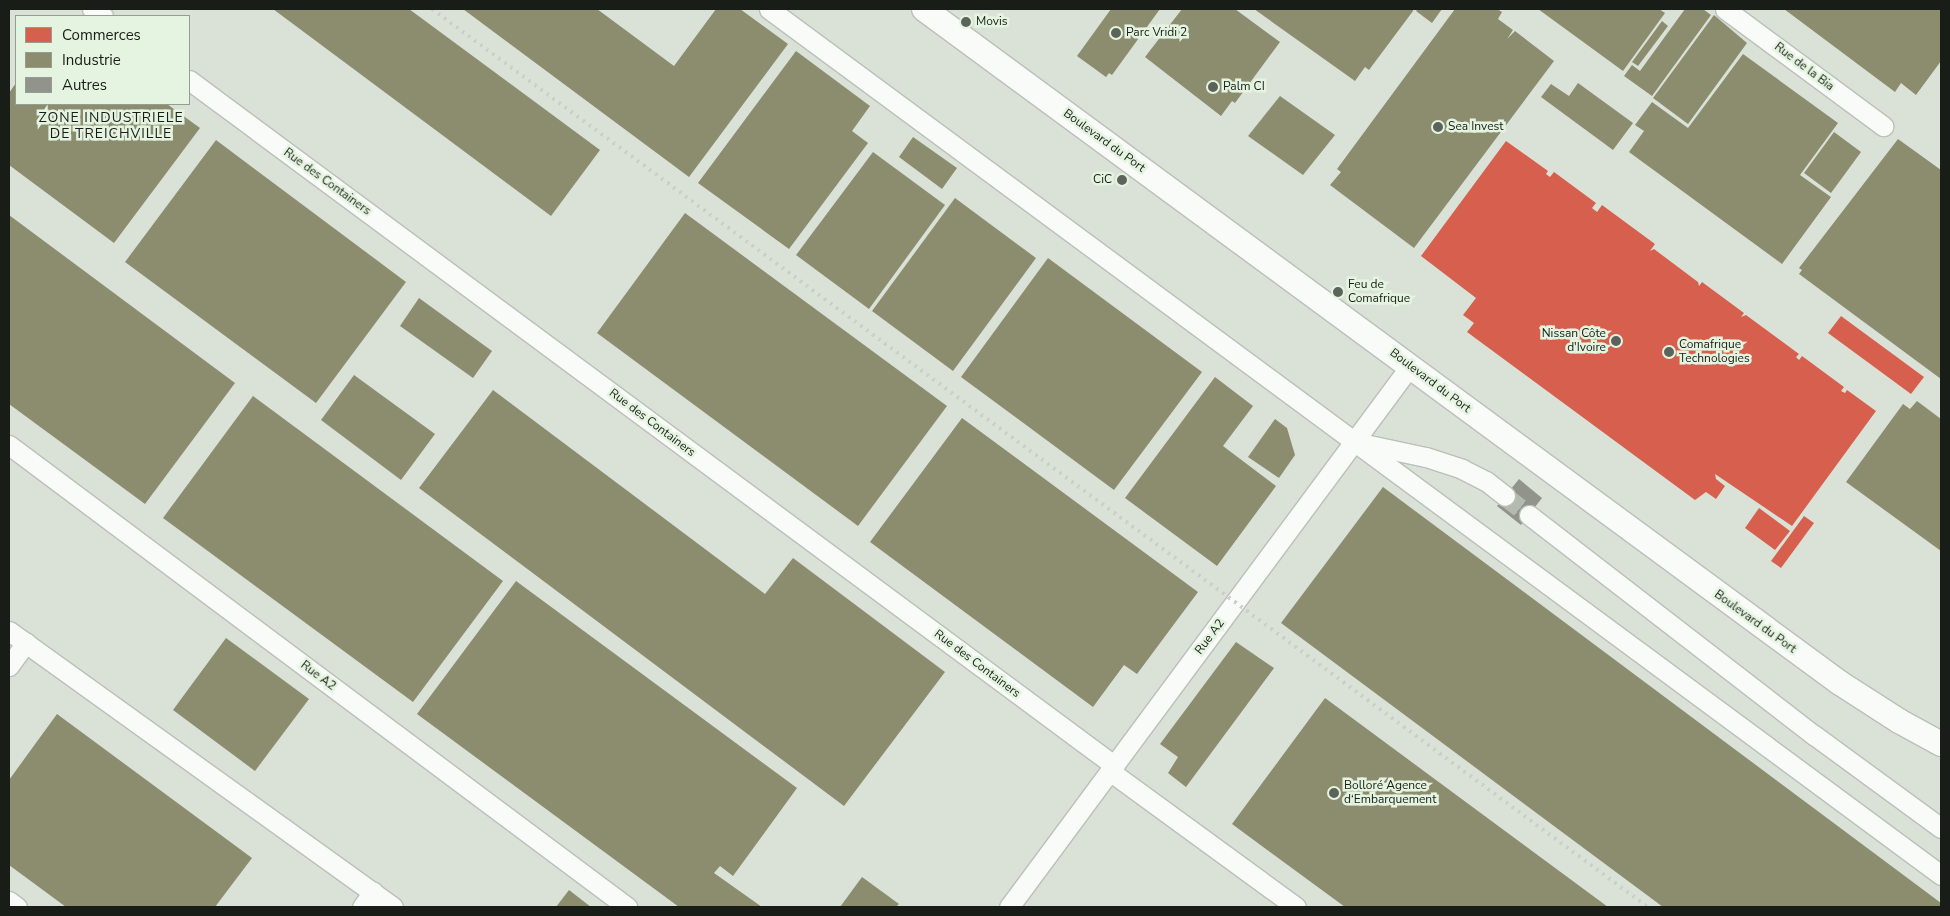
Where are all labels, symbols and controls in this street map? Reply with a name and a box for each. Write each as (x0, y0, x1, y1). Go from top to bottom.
legend (15, 15, 190, 105)
place label: Movis (976, 15, 1008, 29)
marker: Movis (960, 16, 972, 28)
text: Commerces (62, 25, 141, 45)
place label: Parc Vridi 2 (1126, 26, 1187, 40)
marker: Parc Vridi 2 (1110, 27, 1122, 39)
street label: Rue de la Bia (1771, 40, 1837, 94)
text: Industrie (62, 50, 121, 70)
text: Autres (62, 75, 107, 95)
place label: Palm CI (1223, 80, 1265, 94)
marker: Palm CI (1207, 81, 1219, 93)
street label: Boulevard du Port (1060, 106, 1148, 176)
district label: ZONE INDUSTRIELE DE TREICHVILLE (36, 110, 186, 142)
place label: Sea Invest (1448, 120, 1503, 134)
marker: Sea Invest (1432, 121, 1444, 133)
street label: Rue des Containers (281, 146, 373, 218)
place label: CiC (1093, 173, 1112, 187)
marker: CiC (1116, 174, 1128, 186)
place label: Feu de Comafrique (1348, 278, 1410, 306)
marker: Feu de Comafrique (1332, 286, 1344, 298)
place label: Nissan Côte d'Ivoire (1542, 327, 1606, 355)
marker: Nissan Côte d'Ivoire (1610, 335, 1622, 347)
place label: Comafrique Technologies (1679, 338, 1750, 366)
street label: Boulevard du Port (1387, 346, 1473, 416)
marker: Comafrique Technologies (1663, 346, 1675, 358)
street label: Rue des Containers (606, 386, 698, 460)
street label: Boulevard du Port (1711, 587, 1799, 657)
street label: Rue A2 (1192, 617, 1228, 657)
street label: Rue des Containers (931, 627, 1023, 701)
street label: Rue A2 (298, 658, 338, 694)
place label: Bolloré Agence d‘Embarquement (1344, 779, 1436, 807)
marker: Bolloré Agence d‘Embarquement (1328, 787, 1340, 799)

